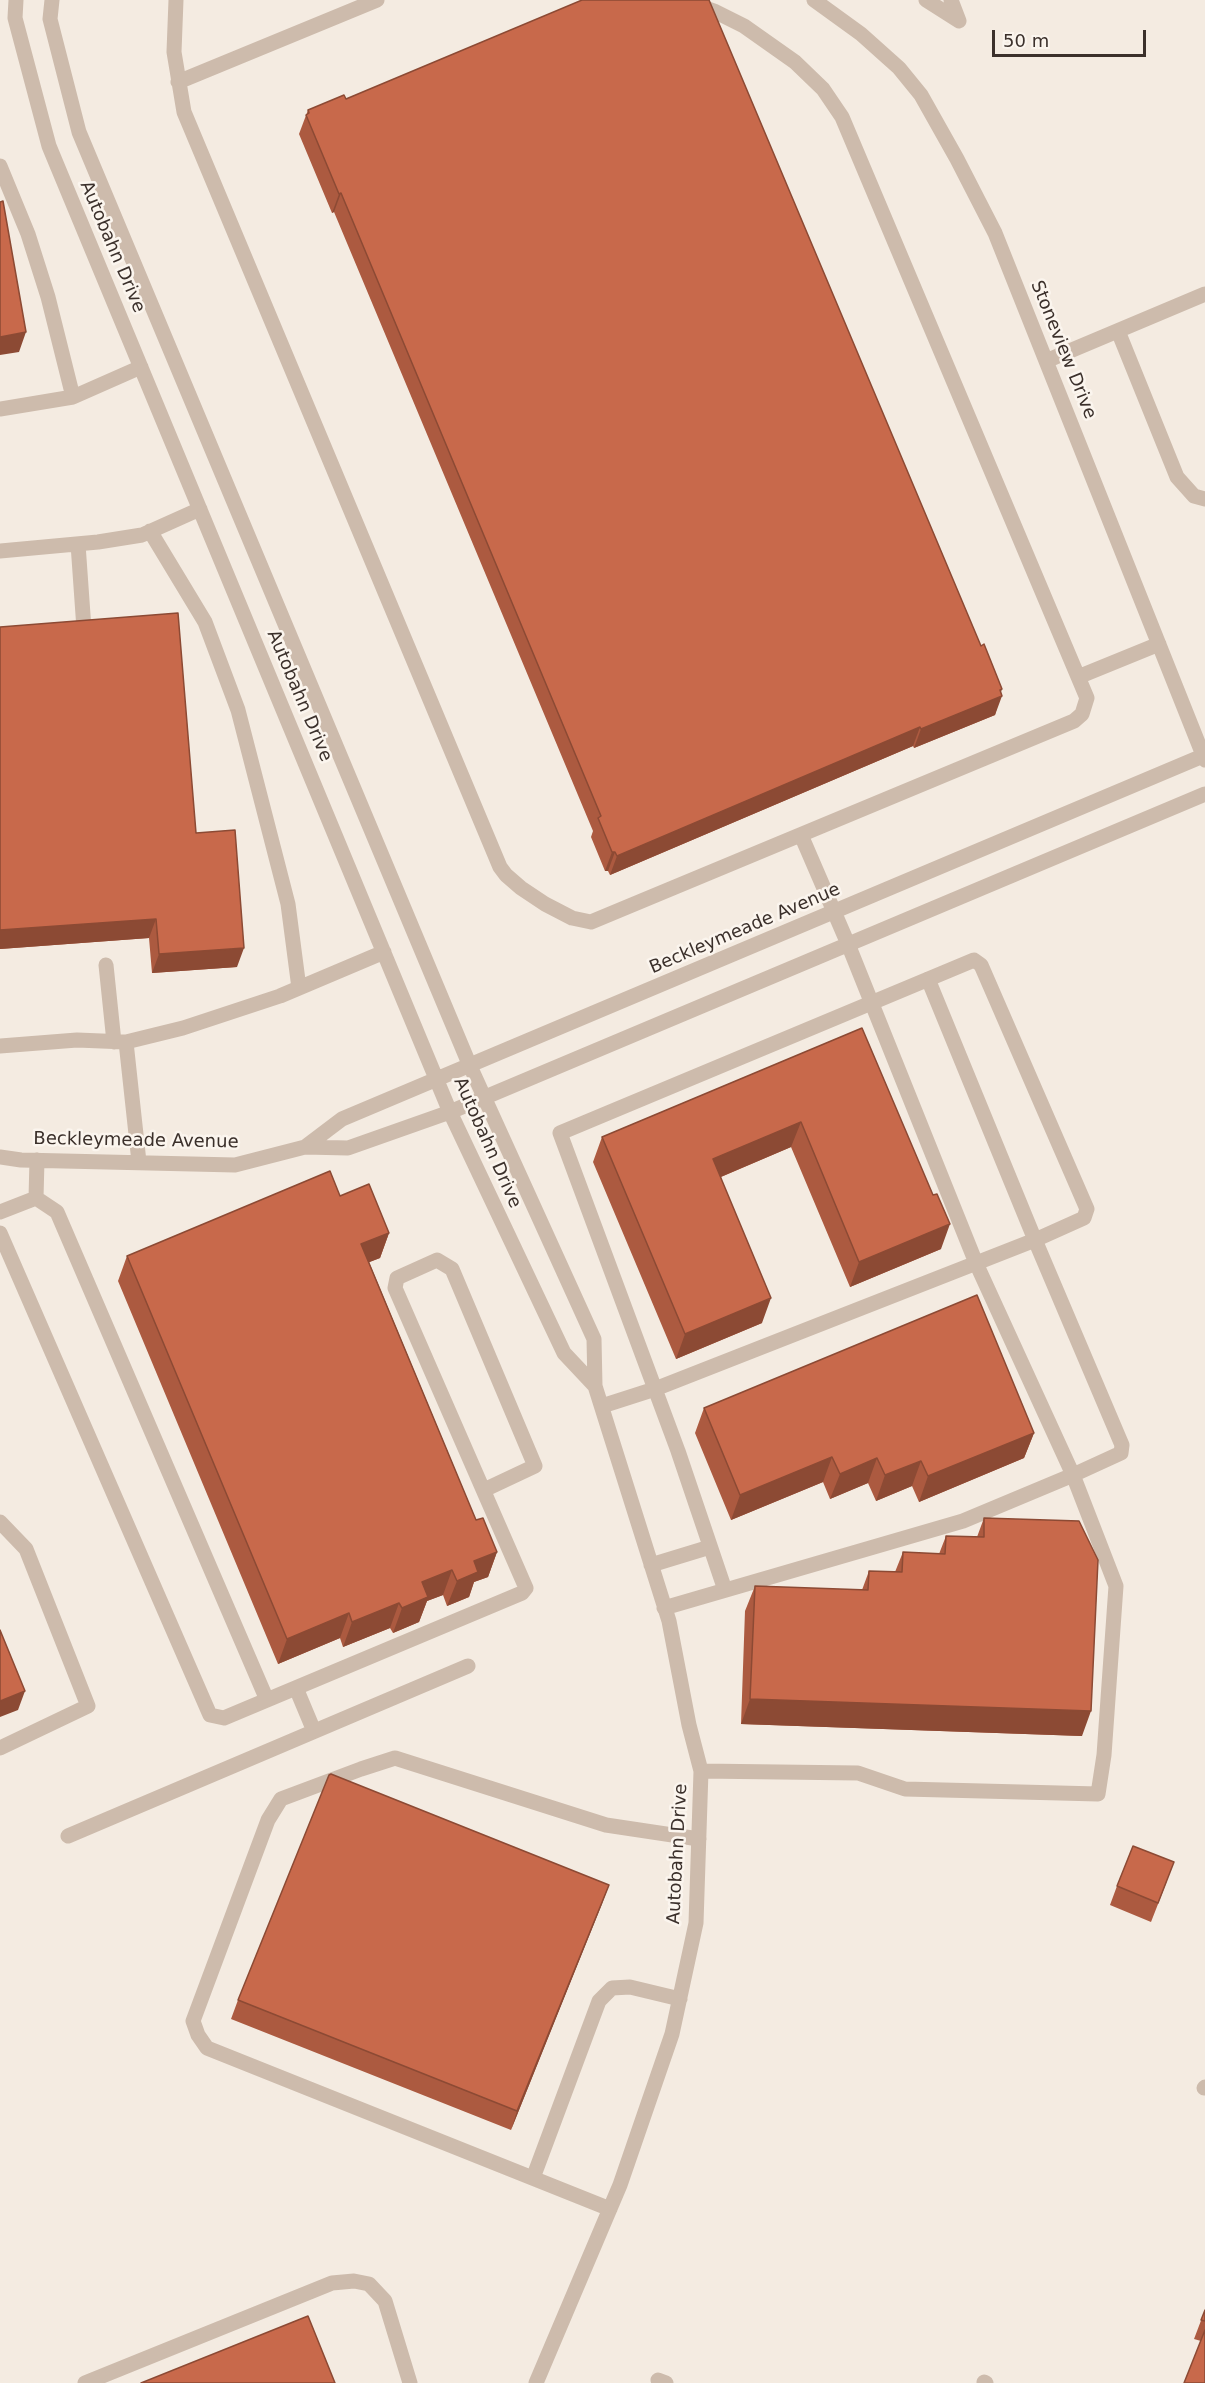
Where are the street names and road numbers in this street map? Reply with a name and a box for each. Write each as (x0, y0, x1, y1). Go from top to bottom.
street label: Autobahn Drive (75, 178, 149, 316)
street label: Stoneview Drive (1025, 278, 1101, 422)
street label: Autobahn Drive (262, 627, 336, 765)
street label: Beckleymeade Avenue (646, 879, 844, 979)
street label: Autobahn Drive (449, 1074, 525, 1212)
street label: Beckleymeade Avenue (33, 1128, 239, 1154)
street label: Autobahn Drive (664, 1783, 692, 1925)

